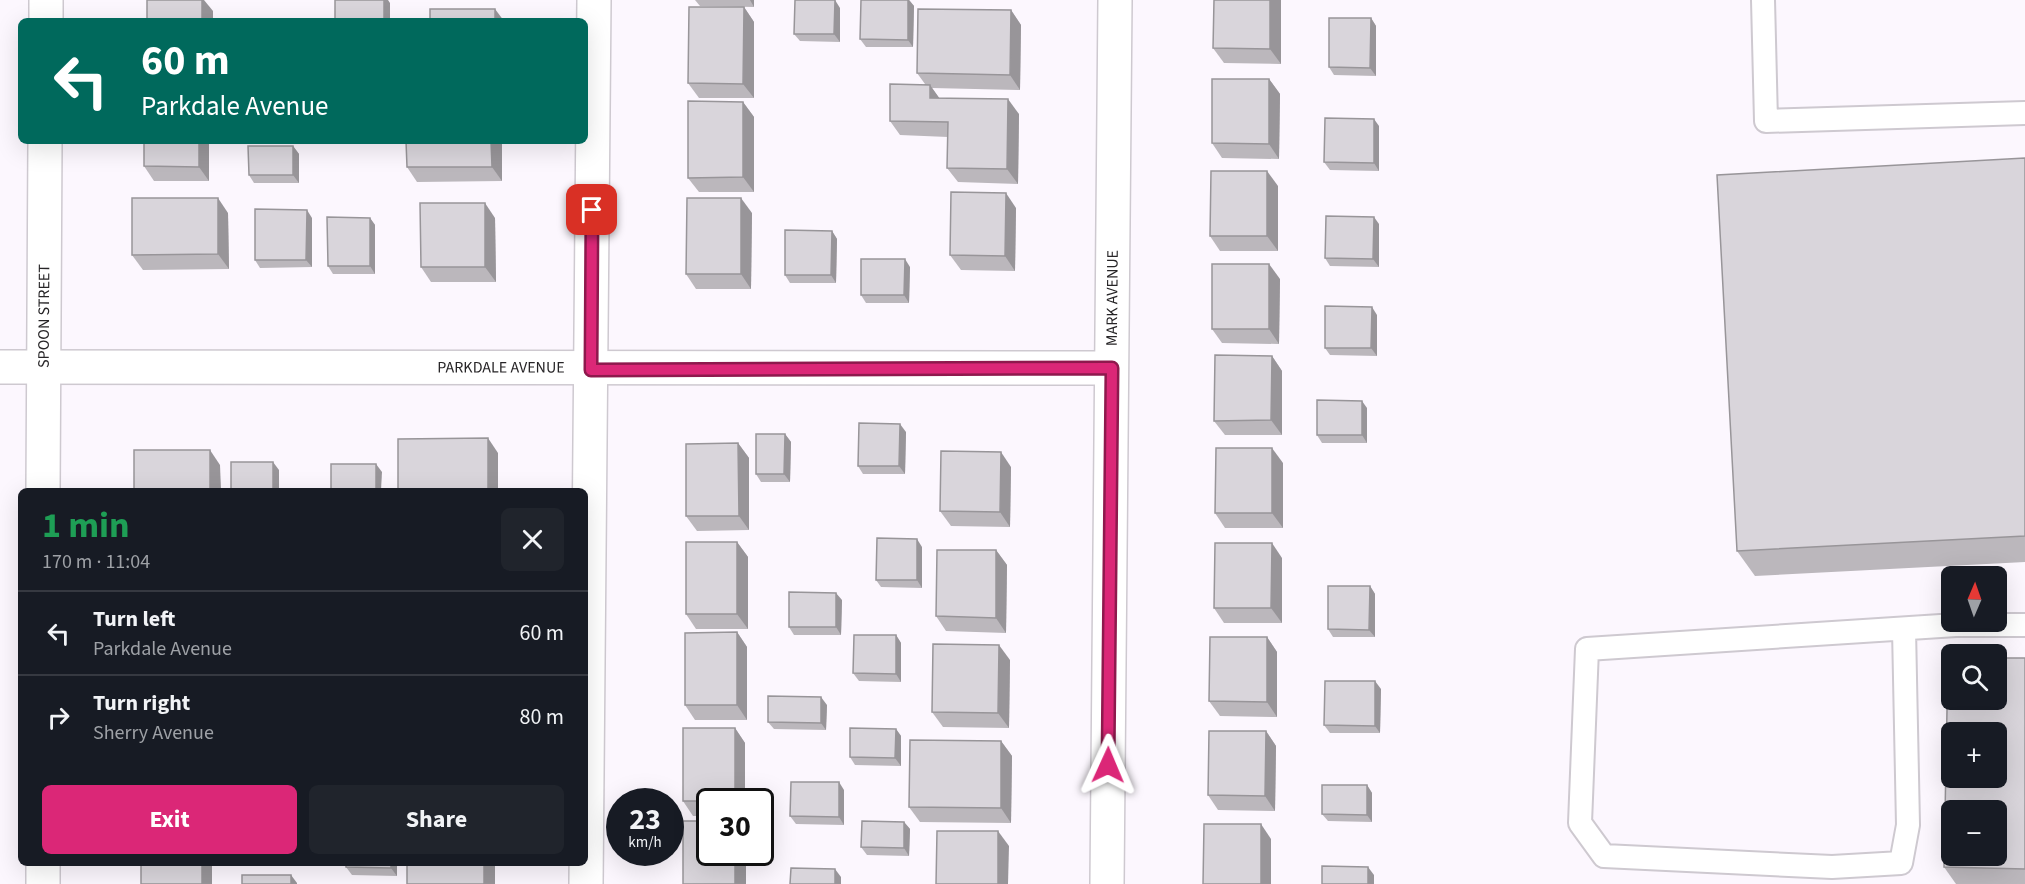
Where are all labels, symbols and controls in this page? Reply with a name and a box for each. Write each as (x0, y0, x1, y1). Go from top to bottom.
text: 60 m (141, 31, 230, 91)
icon: left (42, 42, 120, 120)
text: Parkdale Avenue (141, 87, 328, 126)
pin (566, 184, 617, 235)
icon: arrive (575, 193, 608, 226)
street label: MARK AVENUE (1101, 250, 1124, 346)
street label: SPOON STREET (33, 264, 55, 368)
street label: PARKDALE AVENUE (437, 356, 565, 379)
text: 1 min (42, 500, 130, 551)
button: close (501, 508, 564, 571)
text: 170 m · 11:04 (42, 548, 150, 576)
north arrow (1941, 566, 2007, 632)
map controls (1941, 566, 2007, 866)
text: Turn left (93, 603, 175, 635)
icon: left (42, 617, 75, 650)
text: 60 m (519, 617, 564, 649)
text: Parkdale Avenue (93, 635, 232, 663)
button: search (1941, 644, 2007, 710)
text: Turn right (93, 687, 190, 719)
icon: right (42, 701, 75, 734)
text: 80 m (519, 701, 564, 733)
text: Sherry Avenue (93, 719, 214, 747)
button: + (1941, 722, 2007, 788)
position arrow (1076, 733, 1140, 797)
button: Exit (42, 785, 297, 854)
button: Share (309, 785, 564, 854)
speed limit sign: 30 (696, 788, 774, 866)
text: 23 (629, 798, 661, 841)
button: − (1941, 800, 2007, 866)
text: km/h (628, 832, 662, 853)

